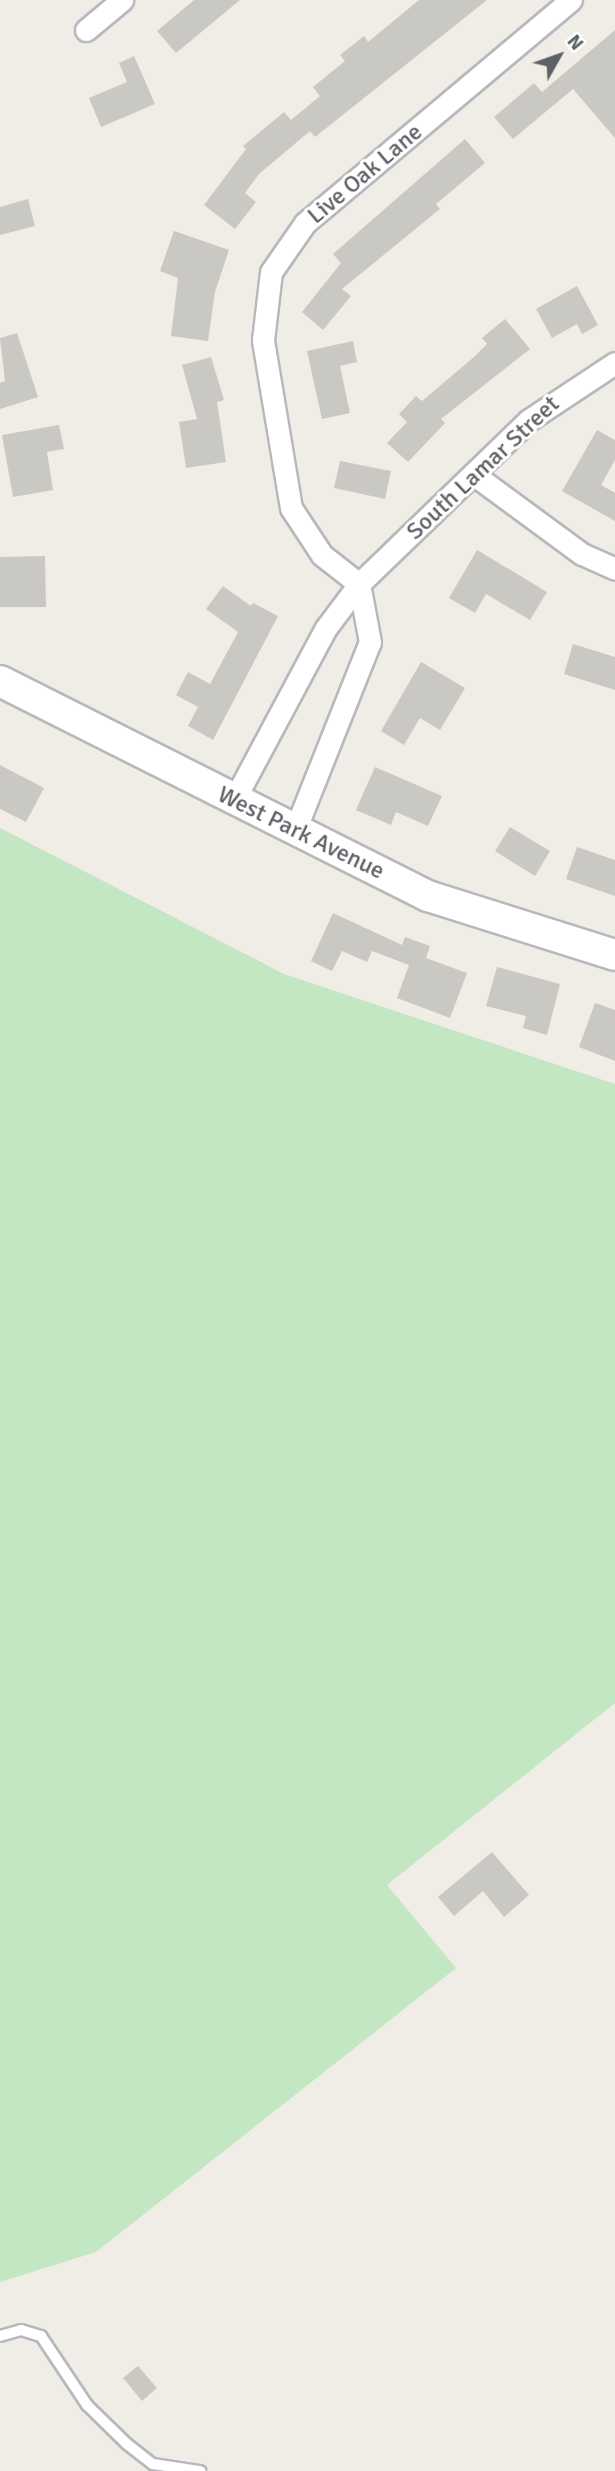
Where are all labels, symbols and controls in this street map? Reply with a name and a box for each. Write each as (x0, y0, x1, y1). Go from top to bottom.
north arrow (524, 21, 594, 91)
text: N (562, 30, 589, 55)
street label: Live Oak Lane (302, 118, 428, 230)
street label: South Lamar Street (401, 390, 565, 546)
street label: West Park Avenue (213, 780, 389, 886)

